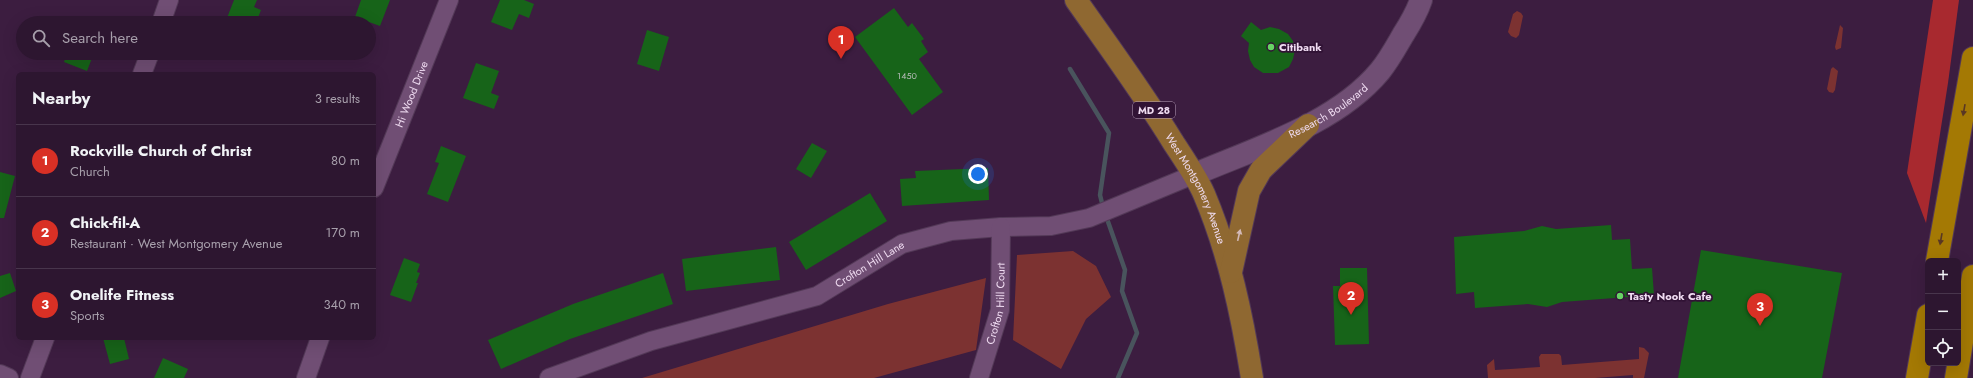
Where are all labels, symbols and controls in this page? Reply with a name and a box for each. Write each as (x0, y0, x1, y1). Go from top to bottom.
search box (16, 16, 376, 60)
pin: 1 (828, 26, 854, 59)
icon: search (30, 27, 52, 49)
text: Search here (62, 27, 138, 49)
place label: Citibank (1279, 39, 1322, 55)
marker: Citibank (1266, 42, 1276, 52)
street label: Hi Wood Drive (391, 58, 432, 130)
house number: 1450 (897, 69, 917, 82)
street label: Research Boulevard (1286, 80, 1371, 142)
text: Nearby (32, 86, 90, 110)
text: 3 results (315, 89, 360, 108)
road number: MD 28 (1133, 102, 1175, 118)
one-way arrow (1961, 104, 1967, 117)
street label: West Montgomery Avenue (1161, 130, 1230, 246)
text: Rockville Church of Christ (70, 140, 252, 162)
text: 1 (42, 151, 48, 170)
text: 80 m (331, 151, 360, 170)
text: Church (70, 162, 110, 181)
your location (968, 164, 988, 184)
text: Chick-fil-A (70, 212, 140, 234)
text: 2 (41, 223, 49, 242)
text: 170 m (325, 223, 360, 242)
one-way arrow (1237, 229, 1243, 241)
one-way arrow (1938, 232, 1944, 245)
text: Restaurant · West Montgomery Avenue (70, 234, 282, 253)
street label: Crofton Hill Lane (832, 236, 908, 291)
map controls (1925, 258, 1961, 366)
button: + (1925, 258, 1961, 294)
street label: Crofton Hill Court (982, 262, 1009, 346)
pin: 2 (1338, 282, 1364, 315)
text: Onelife Fitness (70, 284, 174, 306)
place label: Tasty Nook Cafe (1628, 288, 1712, 304)
marker: Tasty Nook Cafe (1615, 291, 1625, 301)
pin: 3 (1747, 293, 1773, 326)
button: − (1925, 294, 1961, 330)
text: 3 (41, 295, 49, 314)
text: 340 m (323, 295, 360, 314)
text: Sports (70, 306, 104, 325)
button: locate (1925, 330, 1961, 366)

